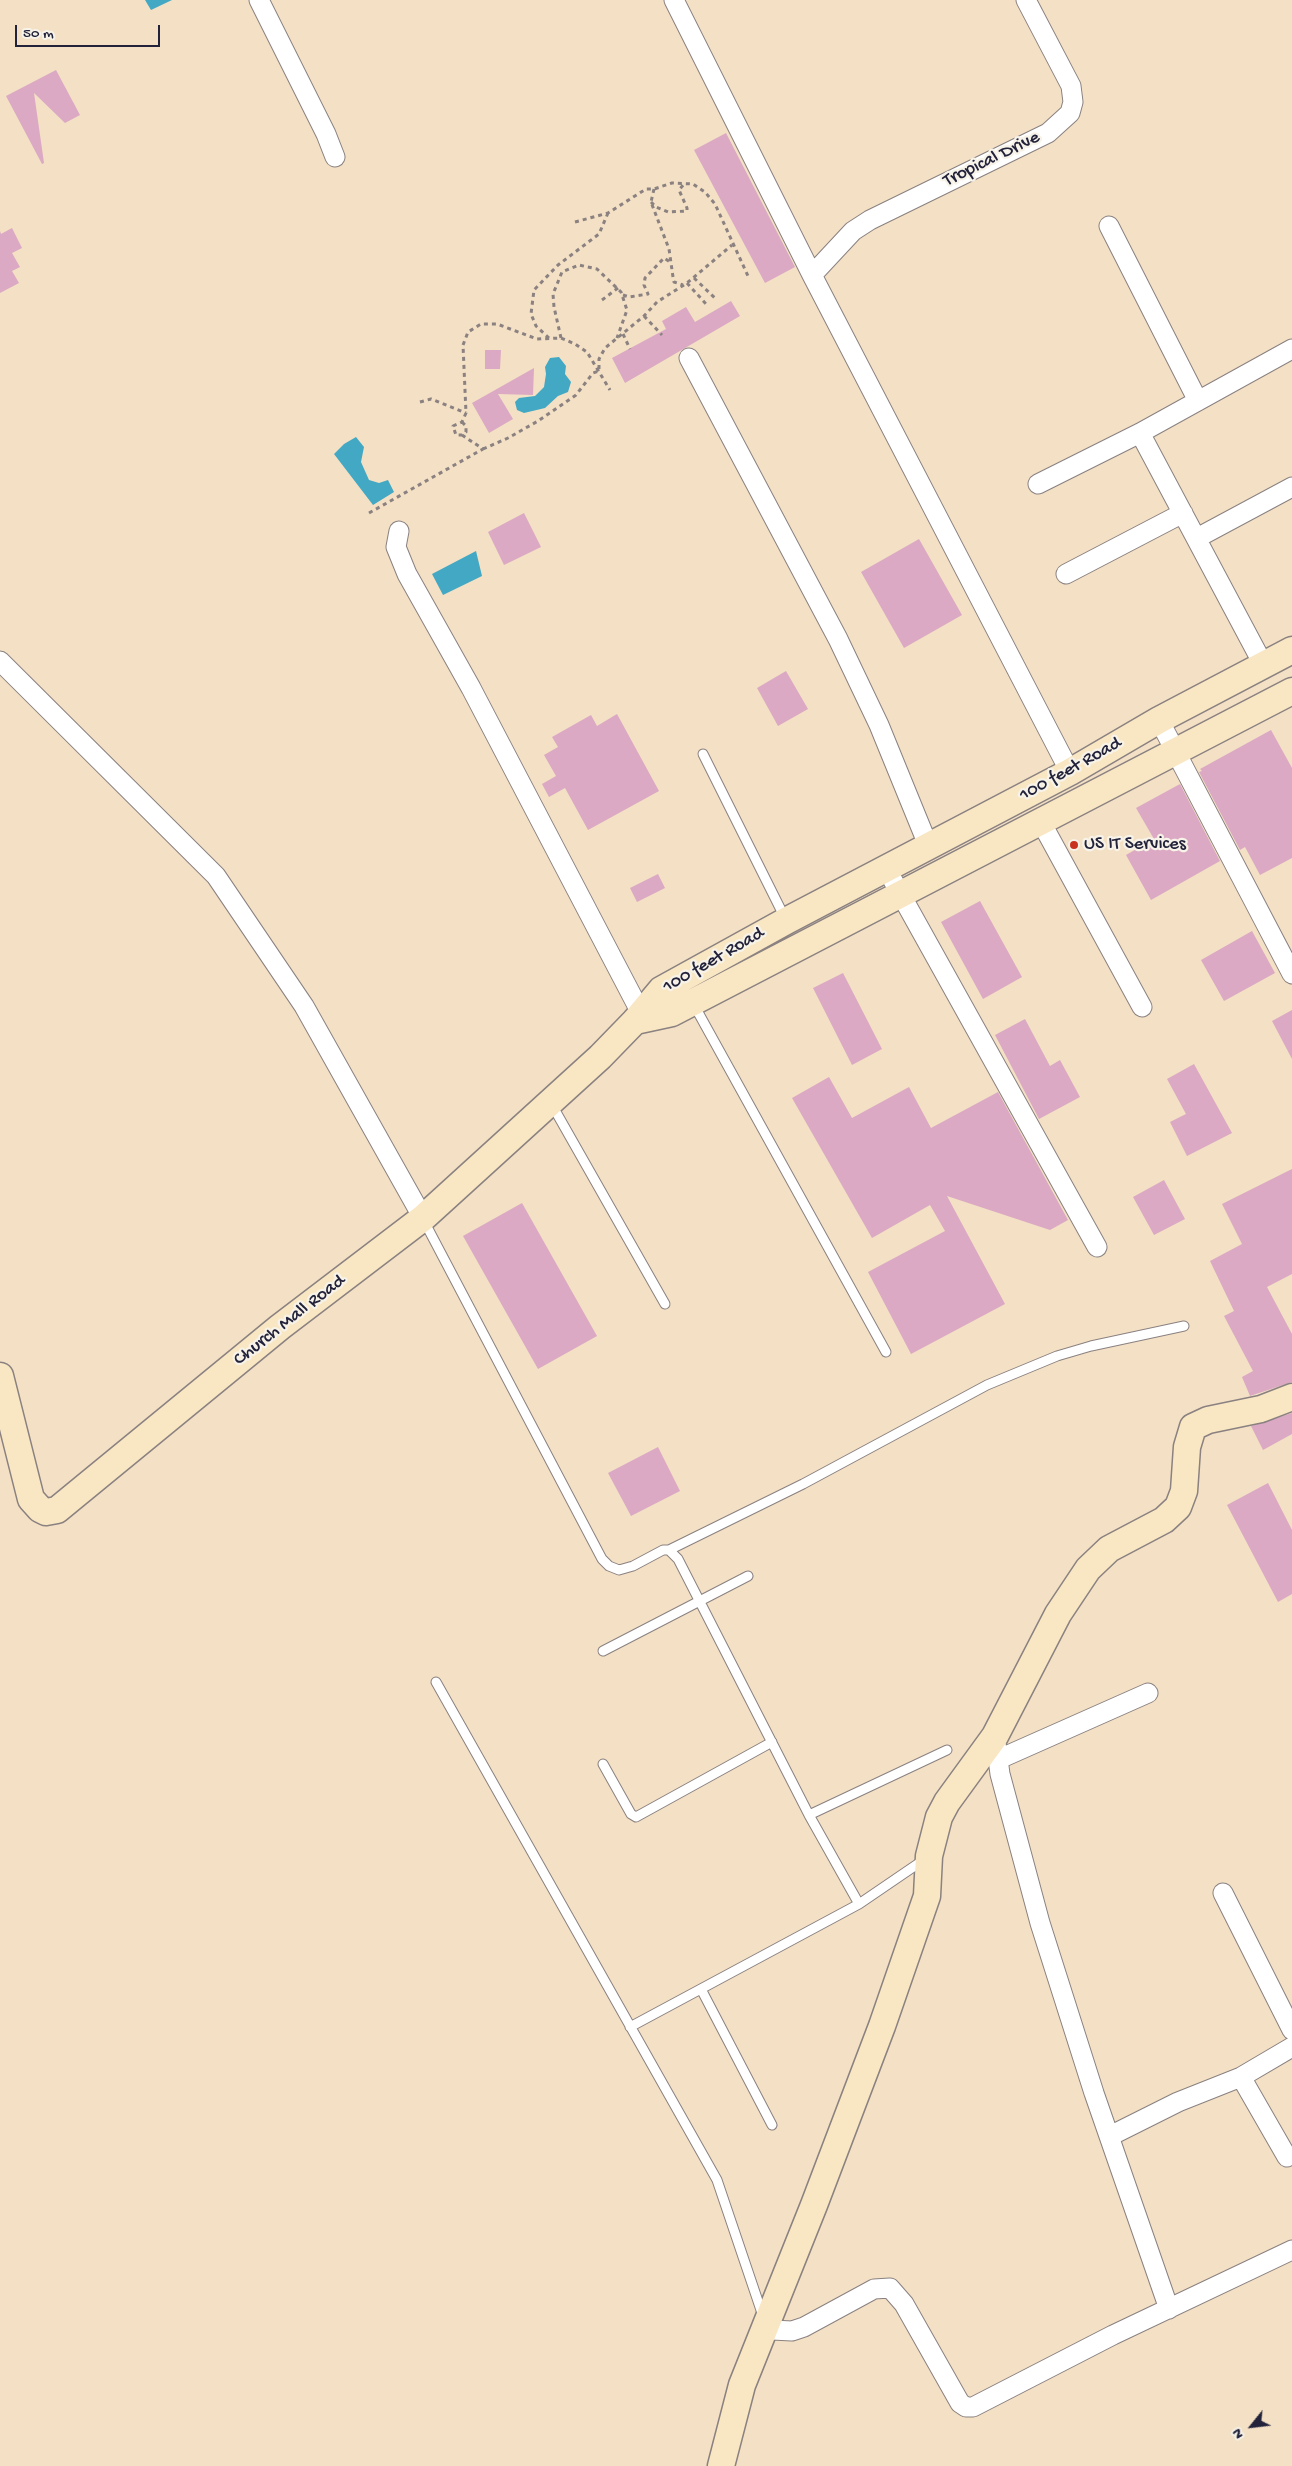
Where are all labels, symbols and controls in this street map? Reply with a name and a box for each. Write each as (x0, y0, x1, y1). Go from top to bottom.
scale bar (18, 15, 162, 47)
text: 50 m (23, 25, 54, 43)
street label: Tropical Drive (940, 127, 1044, 193)
street label: 100 feet Road (1016, 733, 1126, 807)
place label: US IT Services (1084, 834, 1186, 856)
marker: US IT Services (1068, 839, 1080, 851)
street label: 100 feet Road (659, 923, 769, 999)
street label: Church Mall Road (230, 1270, 350, 1372)
north arrow (1227, 2401, 1277, 2451)
text: N (1229, 2425, 1248, 2442)

